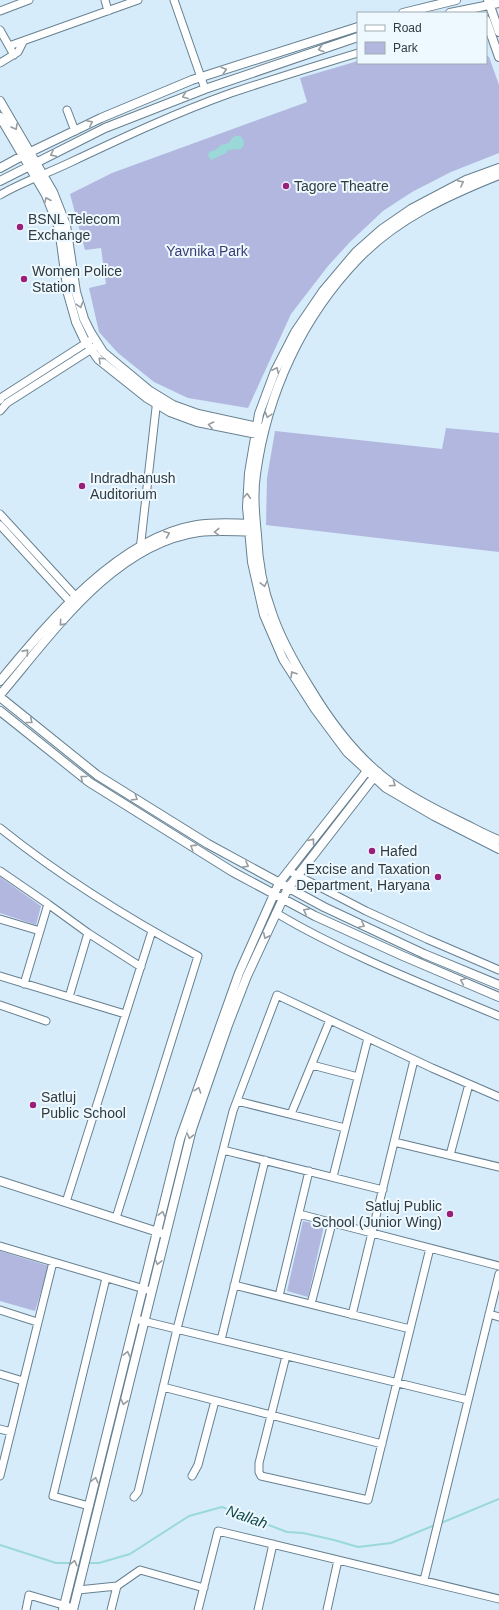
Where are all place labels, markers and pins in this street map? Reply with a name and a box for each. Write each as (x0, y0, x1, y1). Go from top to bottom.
place label: Tagore Theatre (294, 178, 389, 194)
marker: Tagore Theatre (281, 181, 291, 191)
place label: BSNL Telecom Exchange (28, 211, 120, 243)
marker: BSNL Telecom Exchange (15, 222, 25, 232)
place label: Women Police Station (32, 263, 122, 295)
marker: Women Police Station (19, 274, 29, 284)
place label: Indradhanush Auditorium (90, 470, 176, 502)
marker: Indradhanush Auditorium (77, 481, 87, 491)
place label: Hafed (380, 843, 417, 859)
marker: Hafed (367, 846, 377, 856)
place label: Excise and Taxation Department, Haryana (296, 861, 430, 893)
marker: Excise and Taxation Department, Haryana (433, 872, 443, 882)
place label: Satluj Public School (41, 1089, 126, 1121)
marker: Satluj Public School (28, 1100, 38, 1110)
place label: Satluj Public School (Junior Wing) (312, 1198, 442, 1230)
marker: Satluj Public School (Junior Wing) (445, 1209, 455, 1219)

